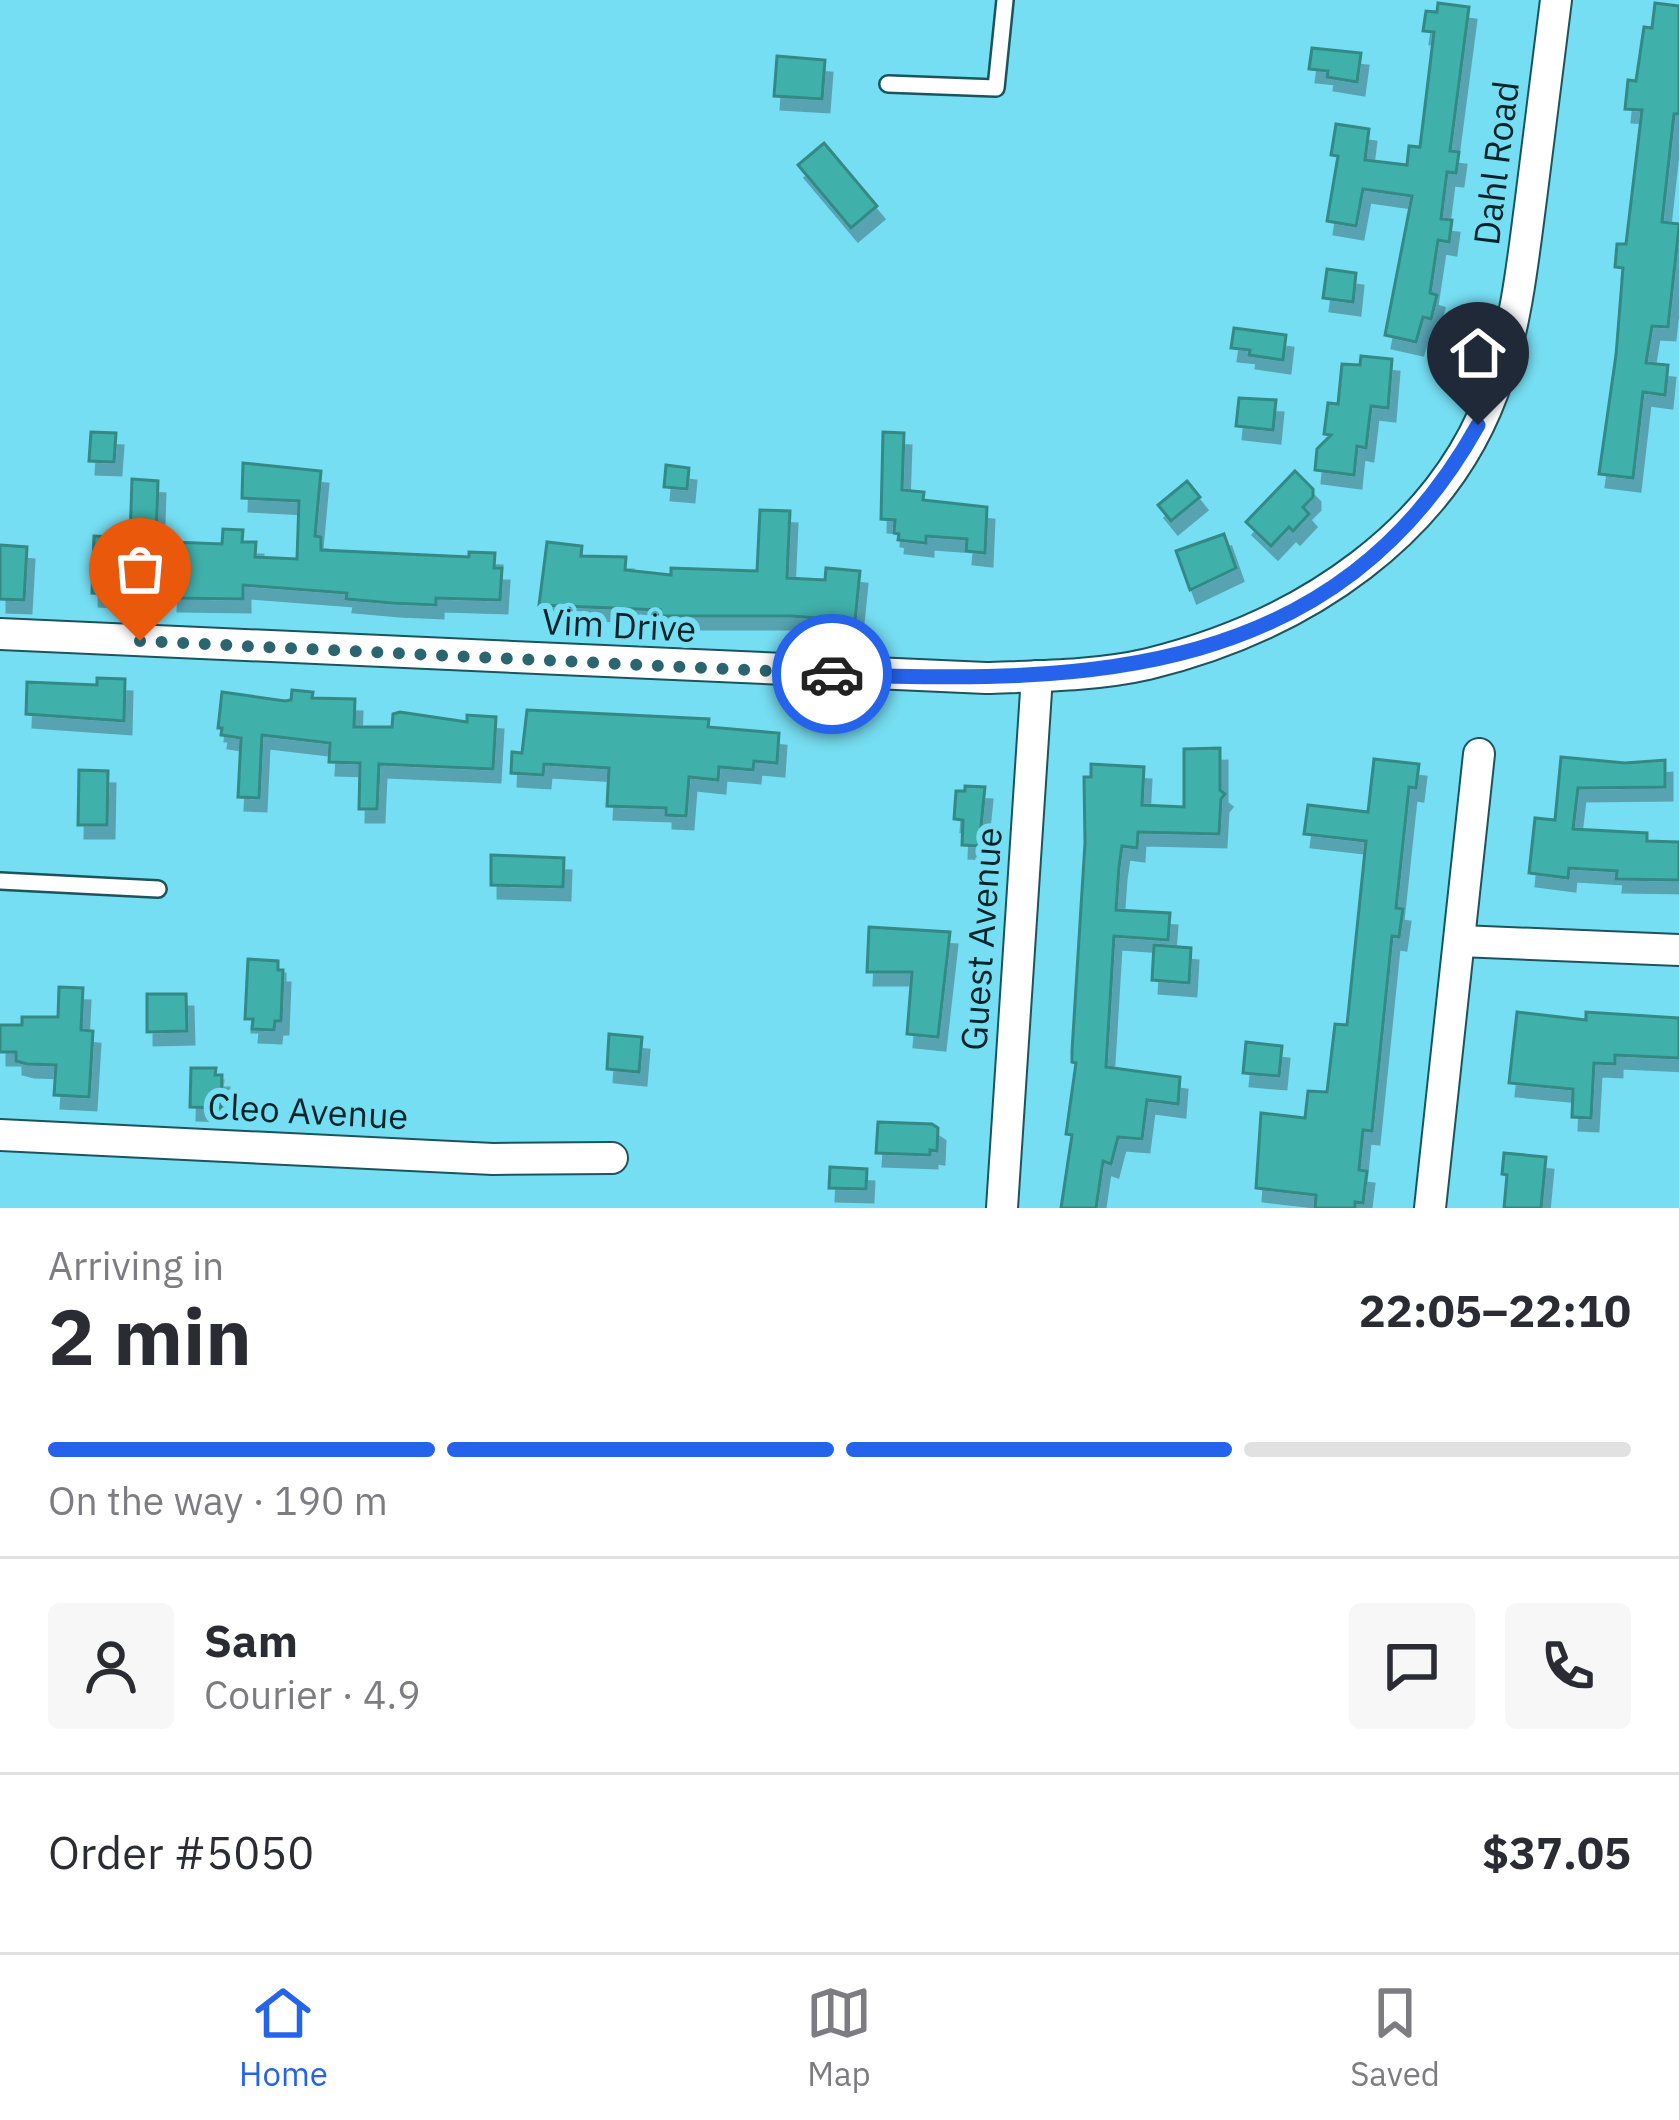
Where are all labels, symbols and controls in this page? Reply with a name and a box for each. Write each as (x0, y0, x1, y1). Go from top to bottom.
street label: Dahl Road (1462, 78, 1529, 248)
pin (1427, 302, 1529, 425)
icon: home (1445, 320, 1511, 386)
pin (89, 518, 191, 641)
icon: bag (107, 536, 173, 602)
street label: Vim Drive (541, 597, 697, 652)
courier (772, 614, 892, 734)
icon: car (799, 641, 865, 707)
street label: Guest Avenue (949, 826, 1012, 1052)
street label: Cleo Avenue (207, 1082, 410, 1139)
text: Arriving in (48, 1240, 224, 1291)
text: 22:05–22:10 (1359, 1281, 1631, 1339)
text: 2 min (48, 1285, 252, 1386)
text: On the way · 190 m (48, 1475, 388, 1526)
button: person (48, 1603, 174, 1729)
button: chat (1349, 1603, 1475, 1729)
button: phone (1505, 1603, 1631, 1729)
text: Sam (204, 1611, 298, 1669)
text: Courier · 4.9 (204, 1669, 421, 1720)
text: Order #5050 (48, 1823, 314, 1881)
text: $37.05 (1482, 1823, 1631, 1881)
tab: Home (239, 1980, 328, 2095)
tab: Map (806, 1980, 872, 2095)
tab: Saved (1350, 1980, 1440, 2095)

